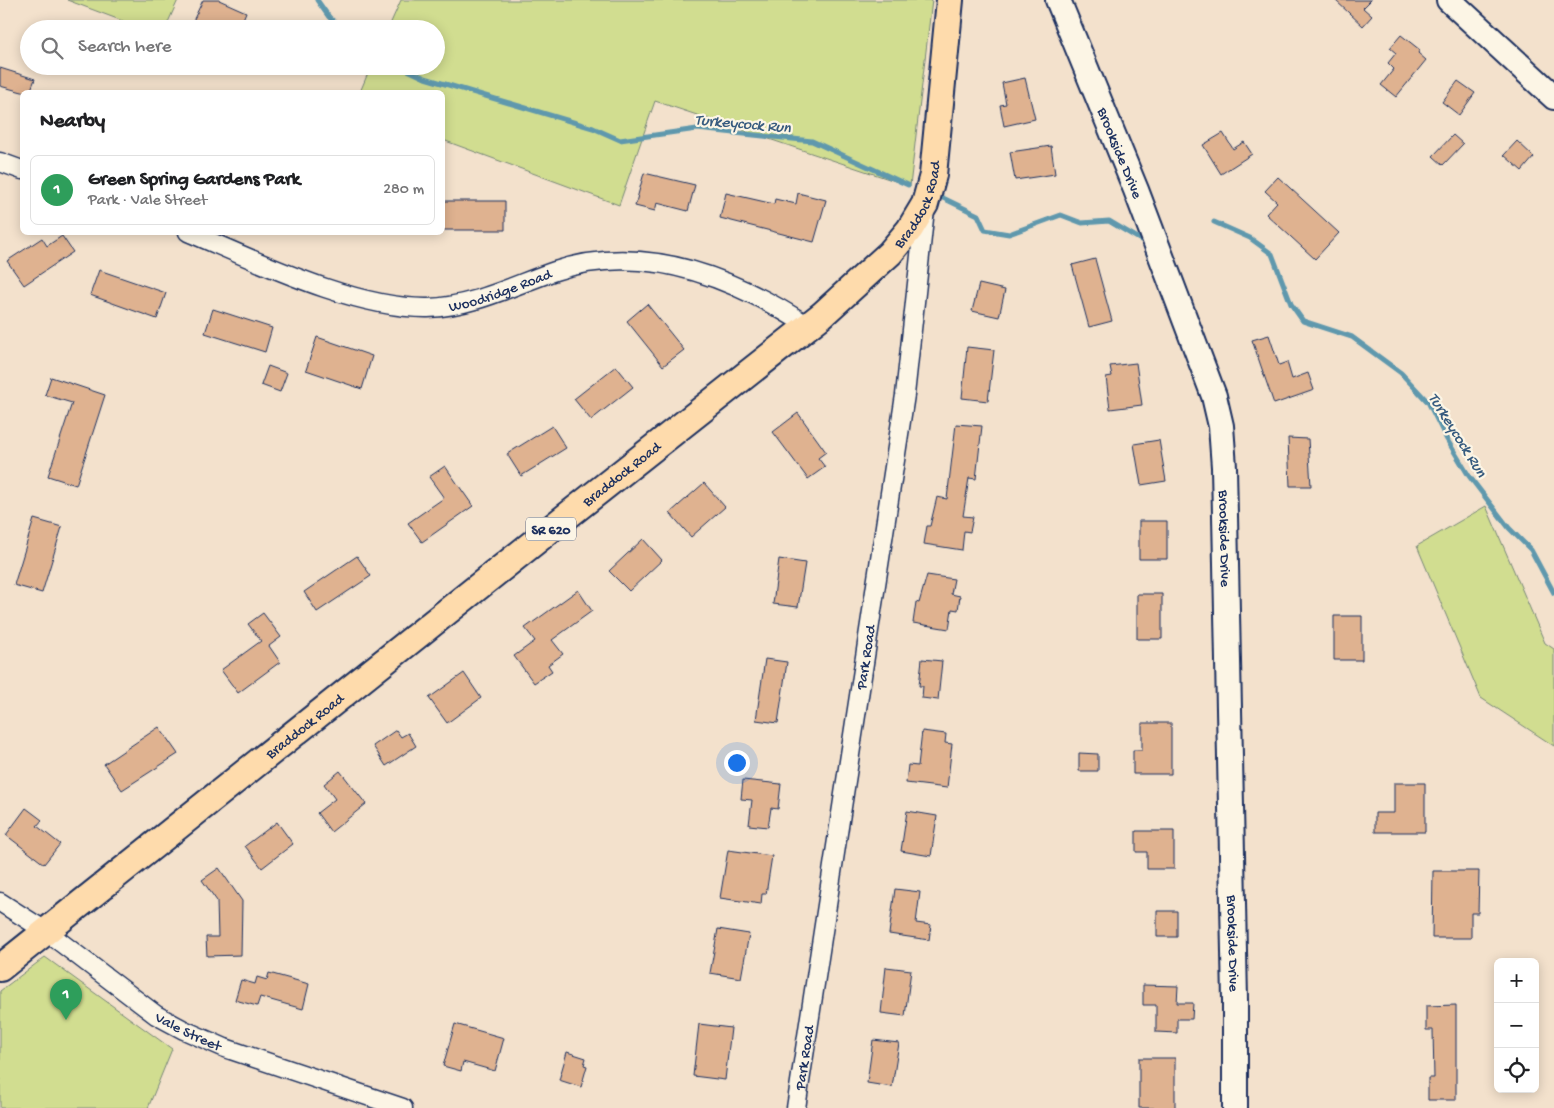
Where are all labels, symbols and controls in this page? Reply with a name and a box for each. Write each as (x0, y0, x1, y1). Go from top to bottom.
search box (20, 20, 445, 75)
icon: search (38, 34, 66, 62)
text: Search here (78, 36, 172, 59)
street label: Brookside Drive (1092, 104, 1145, 202)
text: Nearby (40, 110, 105, 135)
water label: Turkeycock Run (694, 112, 792, 139)
street label: Braddock Road (890, 159, 945, 253)
text: Green Spring Gardens Park (88, 169, 300, 192)
text: 1 (54, 181, 60, 200)
text: 280 m (383, 181, 424, 200)
text: Park · Vale Street (88, 192, 207, 211)
street label: Woodridge Road (448, 266, 556, 317)
water label: Turkeycock Run (1422, 390, 1490, 482)
street label: Braddock Road (579, 438, 666, 512)
street label: Brookside Drive (1213, 489, 1233, 587)
road number: SR 620 (526, 518, 576, 540)
street label: Park Road (853, 623, 881, 692)
street label: Braddock Road (262, 690, 349, 764)
your location (724, 750, 750, 776)
street label: Brookside Drive (1222, 894, 1242, 992)
map controls (1494, 958, 1539, 1093)
button: + (1494, 958, 1539, 1003)
pin: 1 (50, 979, 82, 1020)
button: − (1494, 1003, 1539, 1048)
street label: Vale Street (150, 1009, 225, 1057)
street label: Park Road (792, 1023, 820, 1092)
button: locate (1494, 1048, 1539, 1093)

